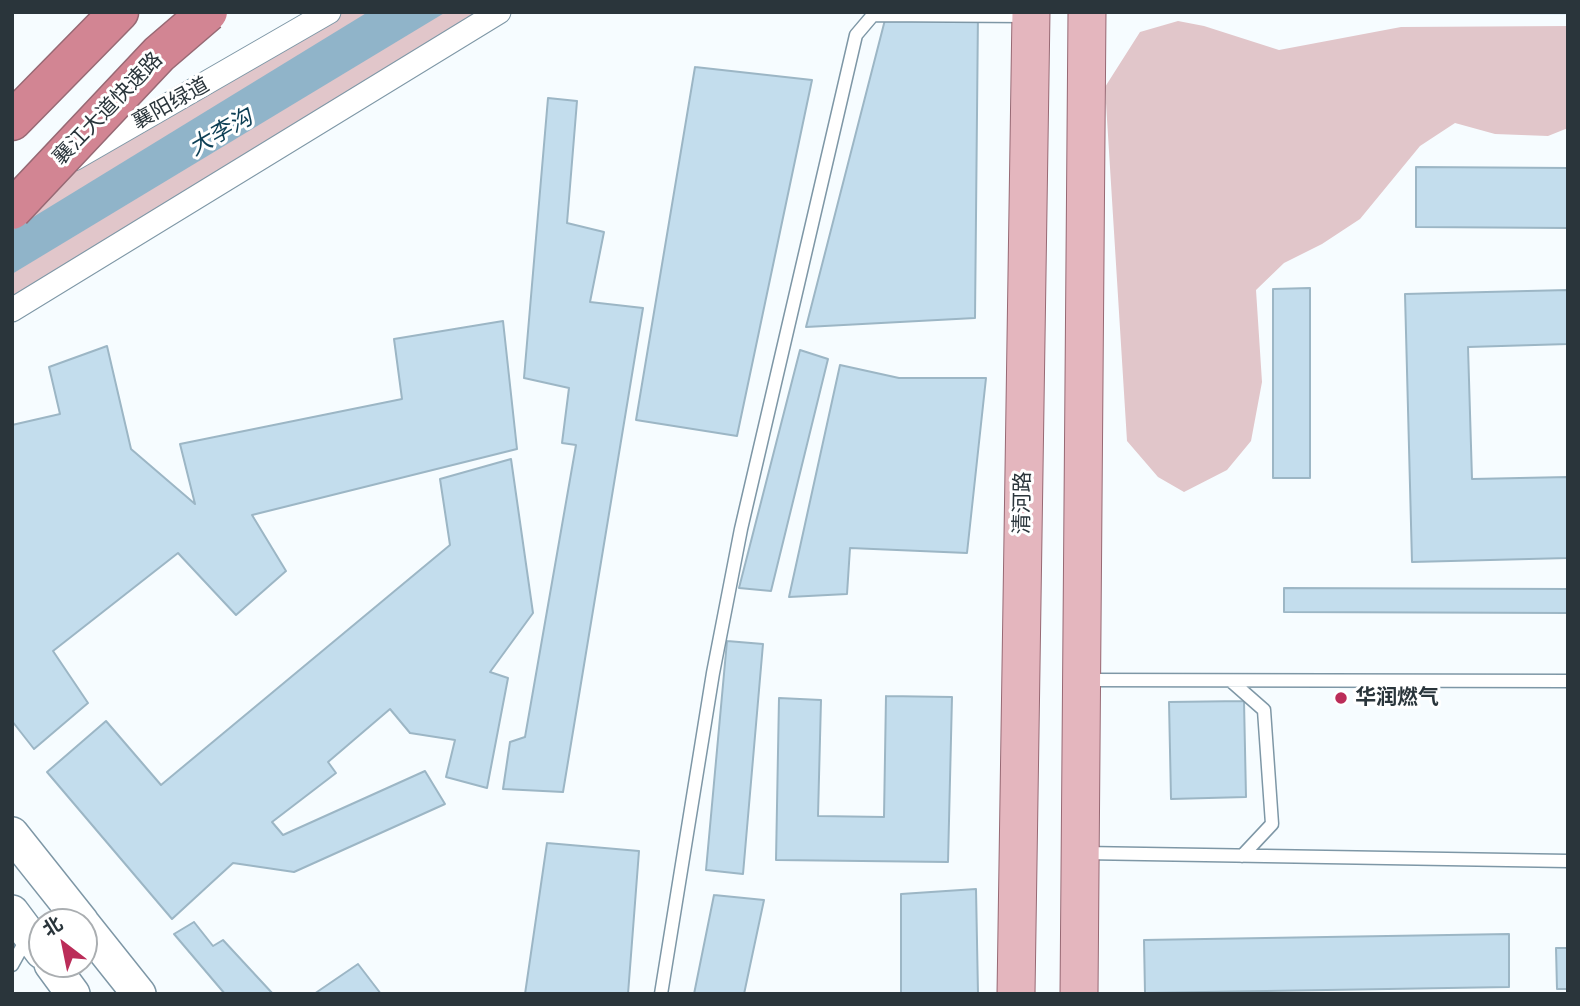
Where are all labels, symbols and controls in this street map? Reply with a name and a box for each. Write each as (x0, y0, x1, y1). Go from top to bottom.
street label: 襄江大道快速路 (48, 47, 168, 171)
street label: 襄阳绿道 (128, 73, 214, 135)
water label: 大李沟 (184, 104, 258, 162)
street label: 清河路 (1010, 471, 1036, 535)
place label: 华润燃气 (1355, 685, 1439, 711)
marker: 华润燃气 (1333, 690, 1349, 706)
north arrow (28, 908, 98, 978)
text: 北 (39, 913, 67, 941)

